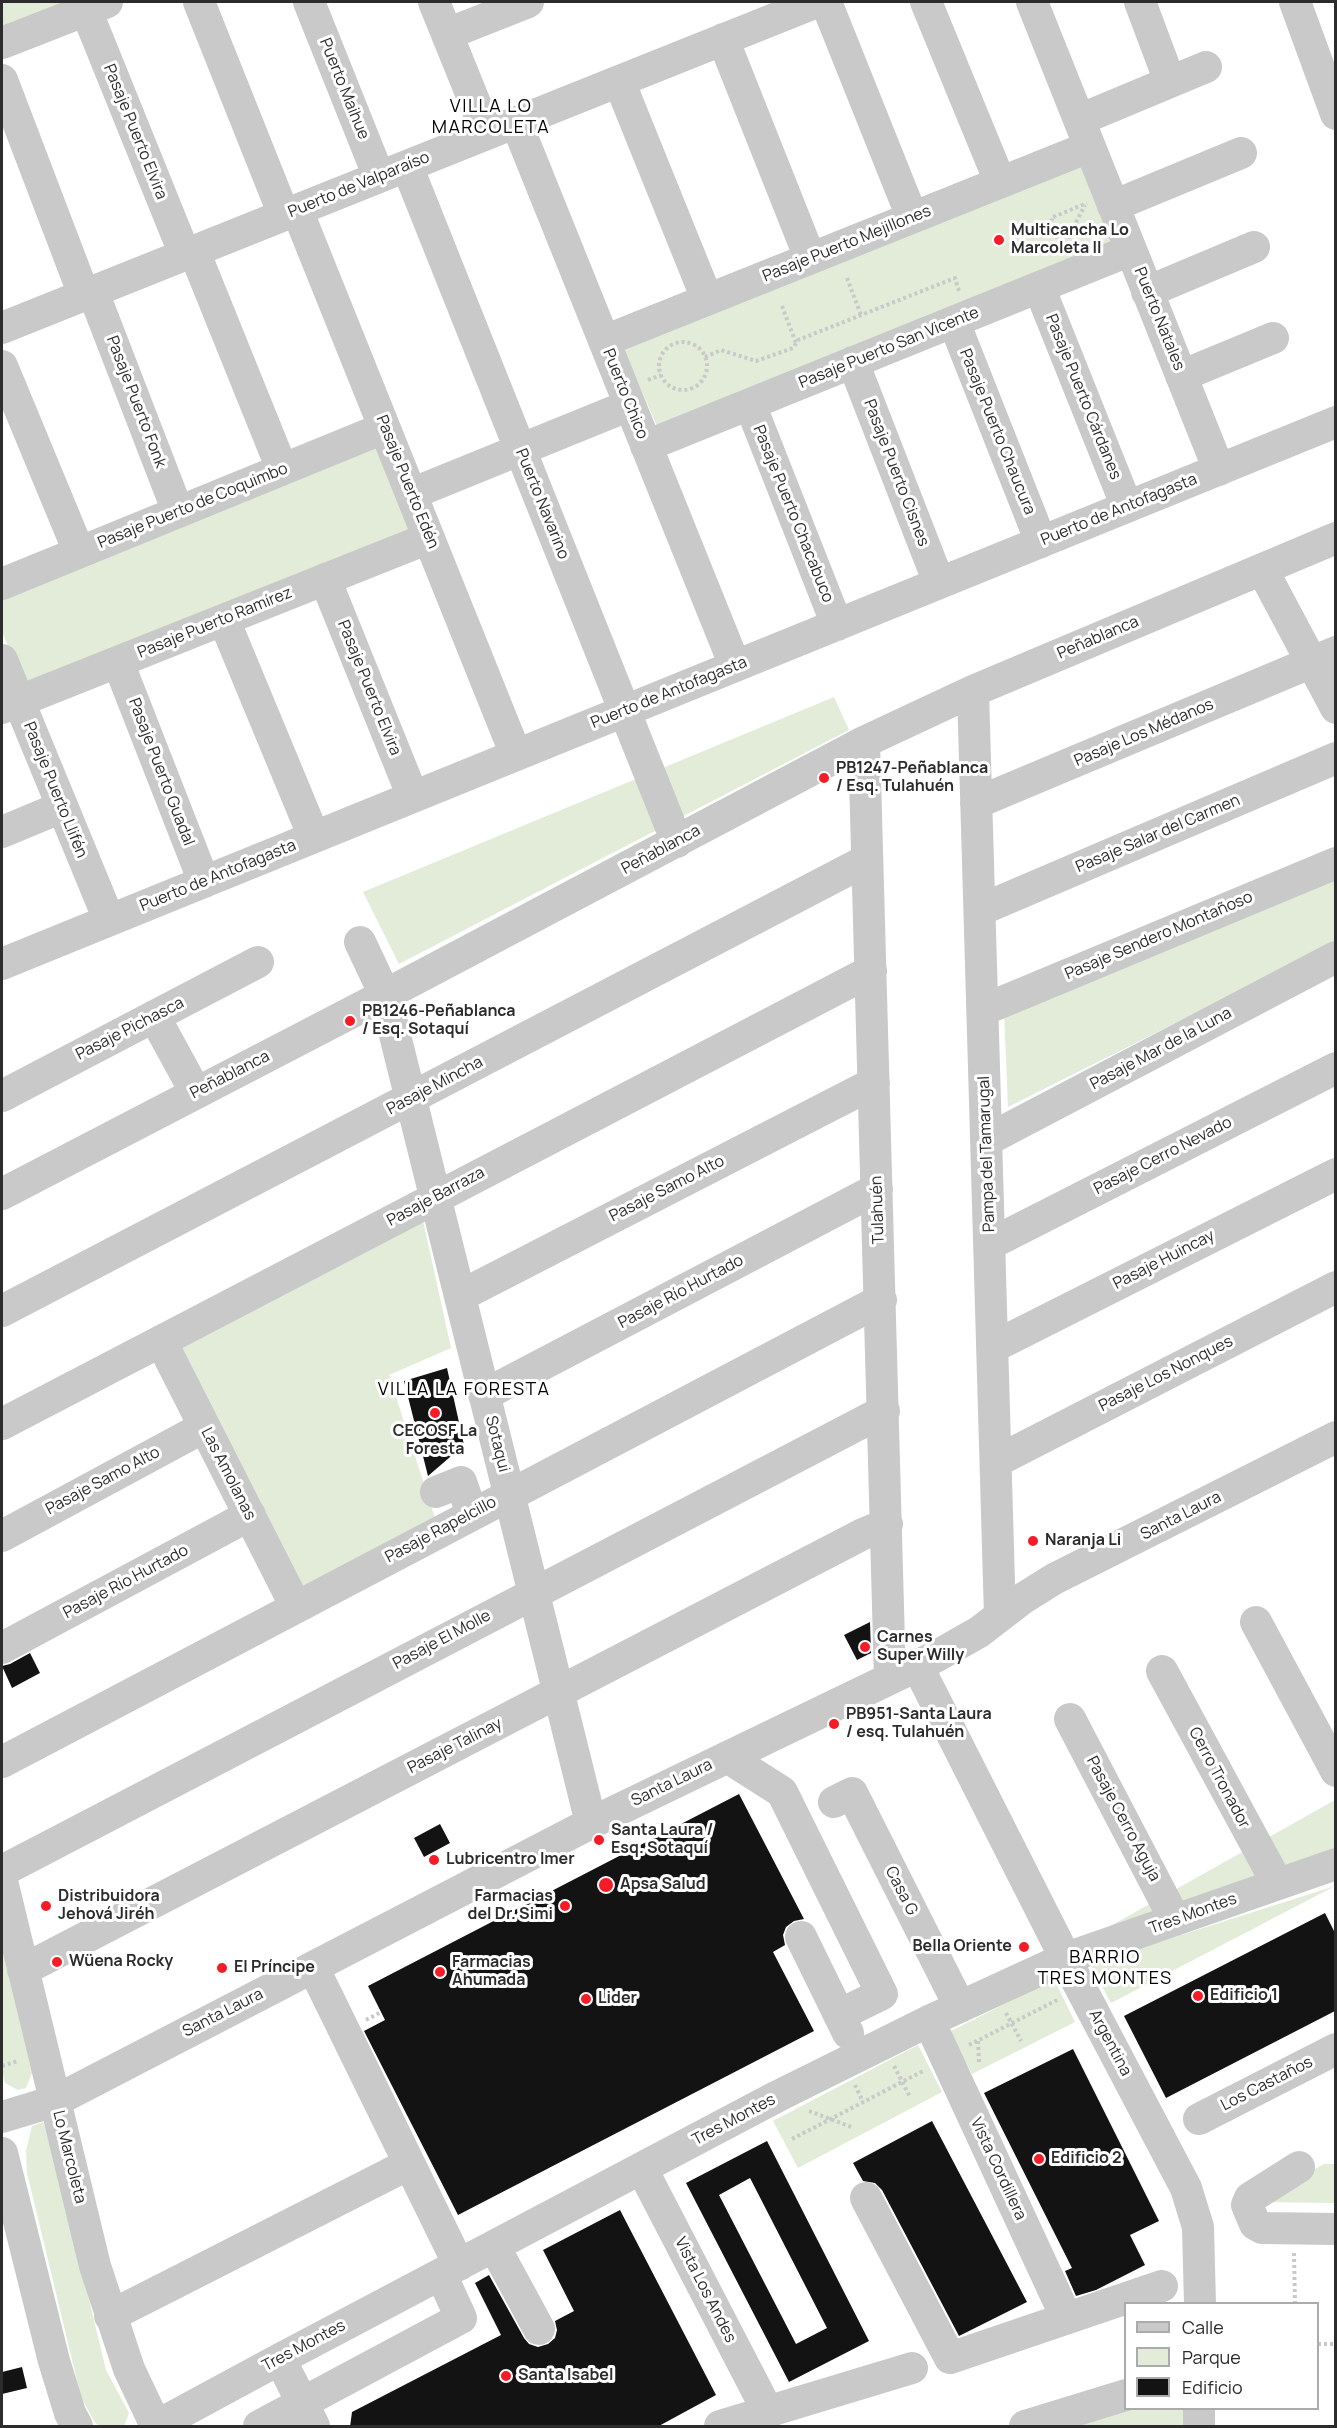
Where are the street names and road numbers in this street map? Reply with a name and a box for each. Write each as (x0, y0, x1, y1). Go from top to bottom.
street label: Puerto Maihue (315, 36, 373, 142)
street label: Pasaje Puerto Elvira (99, 62, 171, 202)
street label: Puerto de Valparaíso (285, 148, 433, 222)
street label: Pasaje Puerto Mejillones (760, 201, 934, 287)
street label: Puerto Natales (1130, 265, 1188, 373)
street label: Pasaje Puerto San Vicente (796, 303, 982, 393)
street label: Pasaje Puerto Cárdanes (1041, 312, 1125, 482)
street label: Pasaje Puerto Fonk (102, 333, 170, 471)
street label: Puerto Chico (598, 346, 652, 442)
street label: Pasaje Puerto Chaucura (955, 346, 1039, 518)
street label: Pasaje Puerto Cisnes (859, 397, 933, 549)
street label: Pasaje Puerto Edén (371, 412, 443, 552)
street label: Pasaje Puerto Chacabuco (749, 422, 837, 606)
street label: Puerto Navarino (511, 446, 573, 562)
street label: Pasaje Puerto de Coquimbo (95, 459, 291, 553)
street label: Puerto de Antofagasta (1038, 470, 1200, 550)
street label: Pasaje Puerto Ramírez (135, 583, 295, 663)
street label: Peñablanca (1054, 612, 1142, 664)
street label: Pasaje Puerto Elvira (333, 618, 405, 758)
street label: Puerto de Antofagasta (588, 653, 750, 733)
street label: Pasaje Puerto Guadal (124, 695, 198, 849)
street label: Pasaje Los Médanos (1071, 695, 1217, 771)
street label: Pasaje Puerto Llifén (19, 719, 91, 861)
street label: Pasaje Salar del Carmen (1073, 791, 1243, 877)
street label: Peñablanca (618, 821, 704, 879)
street label: Puerto de Antofagasta (137, 836, 299, 916)
street label: Pasaje Sendero Montañoso (1062, 888, 1256, 984)
street label: Pasaje Pichasca (73, 993, 187, 1065)
street label: Pasaje Mar de la Luna (1087, 1004, 1235, 1094)
street label: Peñablanca (187, 1047, 273, 1103)
street label: Pasaje Mincha (384, 1053, 486, 1119)
street label: Pampa del Tamarugal (975, 1076, 999, 1232)
street label: Pasaje Cerro Nevado (1091, 1113, 1235, 1199)
street label: Pasaje Samo Alto (606, 1152, 728, 1226)
street label: Pasaje Barraza (384, 1163, 488, 1231)
street label: Tulahuén (867, 1175, 889, 1245)
street label: Pasaje Huincay (1110, 1226, 1218, 1294)
street label: Pasaje Río Hurtado (615, 1251, 747, 1333)
street label: Pasaje Los Nonques (1096, 1332, 1236, 1416)
street label: Sotaqui (481, 1414, 513, 1474)
street label: Las Amolanas (196, 1425, 260, 1523)
street label: Pasaje Samo Alto (43, 1443, 163, 1519)
street label: Santa Laura (1138, 1488, 1224, 1544)
street label: Pasaje Rapelcillo (382, 1493, 500, 1567)
street label: Pasaje Río Hurtado (60, 1541, 192, 1623)
street label: Pasaje El Molle (390, 1606, 494, 1674)
street label: Pasaje Talinay (405, 1714, 505, 1778)
street label: Cerro Tronador (1184, 1724, 1254, 1832)
street label: Pasaje Cerro Aguja (1082, 1753, 1164, 1885)
street label: Santa Laura (628, 1755, 716, 1811)
street label: Casa G (881, 1863, 921, 1919)
street label: Tres Montes (1147, 1889, 1239, 1939)
street label: Santa Laura (180, 1985, 266, 2041)
street label: Argentina (1085, 2007, 1135, 2079)
street label: Los Castaños (1218, 2053, 1316, 2115)
street label: Tres Montes (689, 2090, 779, 2150)
street label: Lo Marcoleta (48, 2108, 90, 2206)
street label: Vista Cordillera (966, 2115, 1030, 2223)
street label: Vista Los Andes (670, 2234, 740, 2346)
street label: Tres Montes (259, 2316, 349, 2376)

